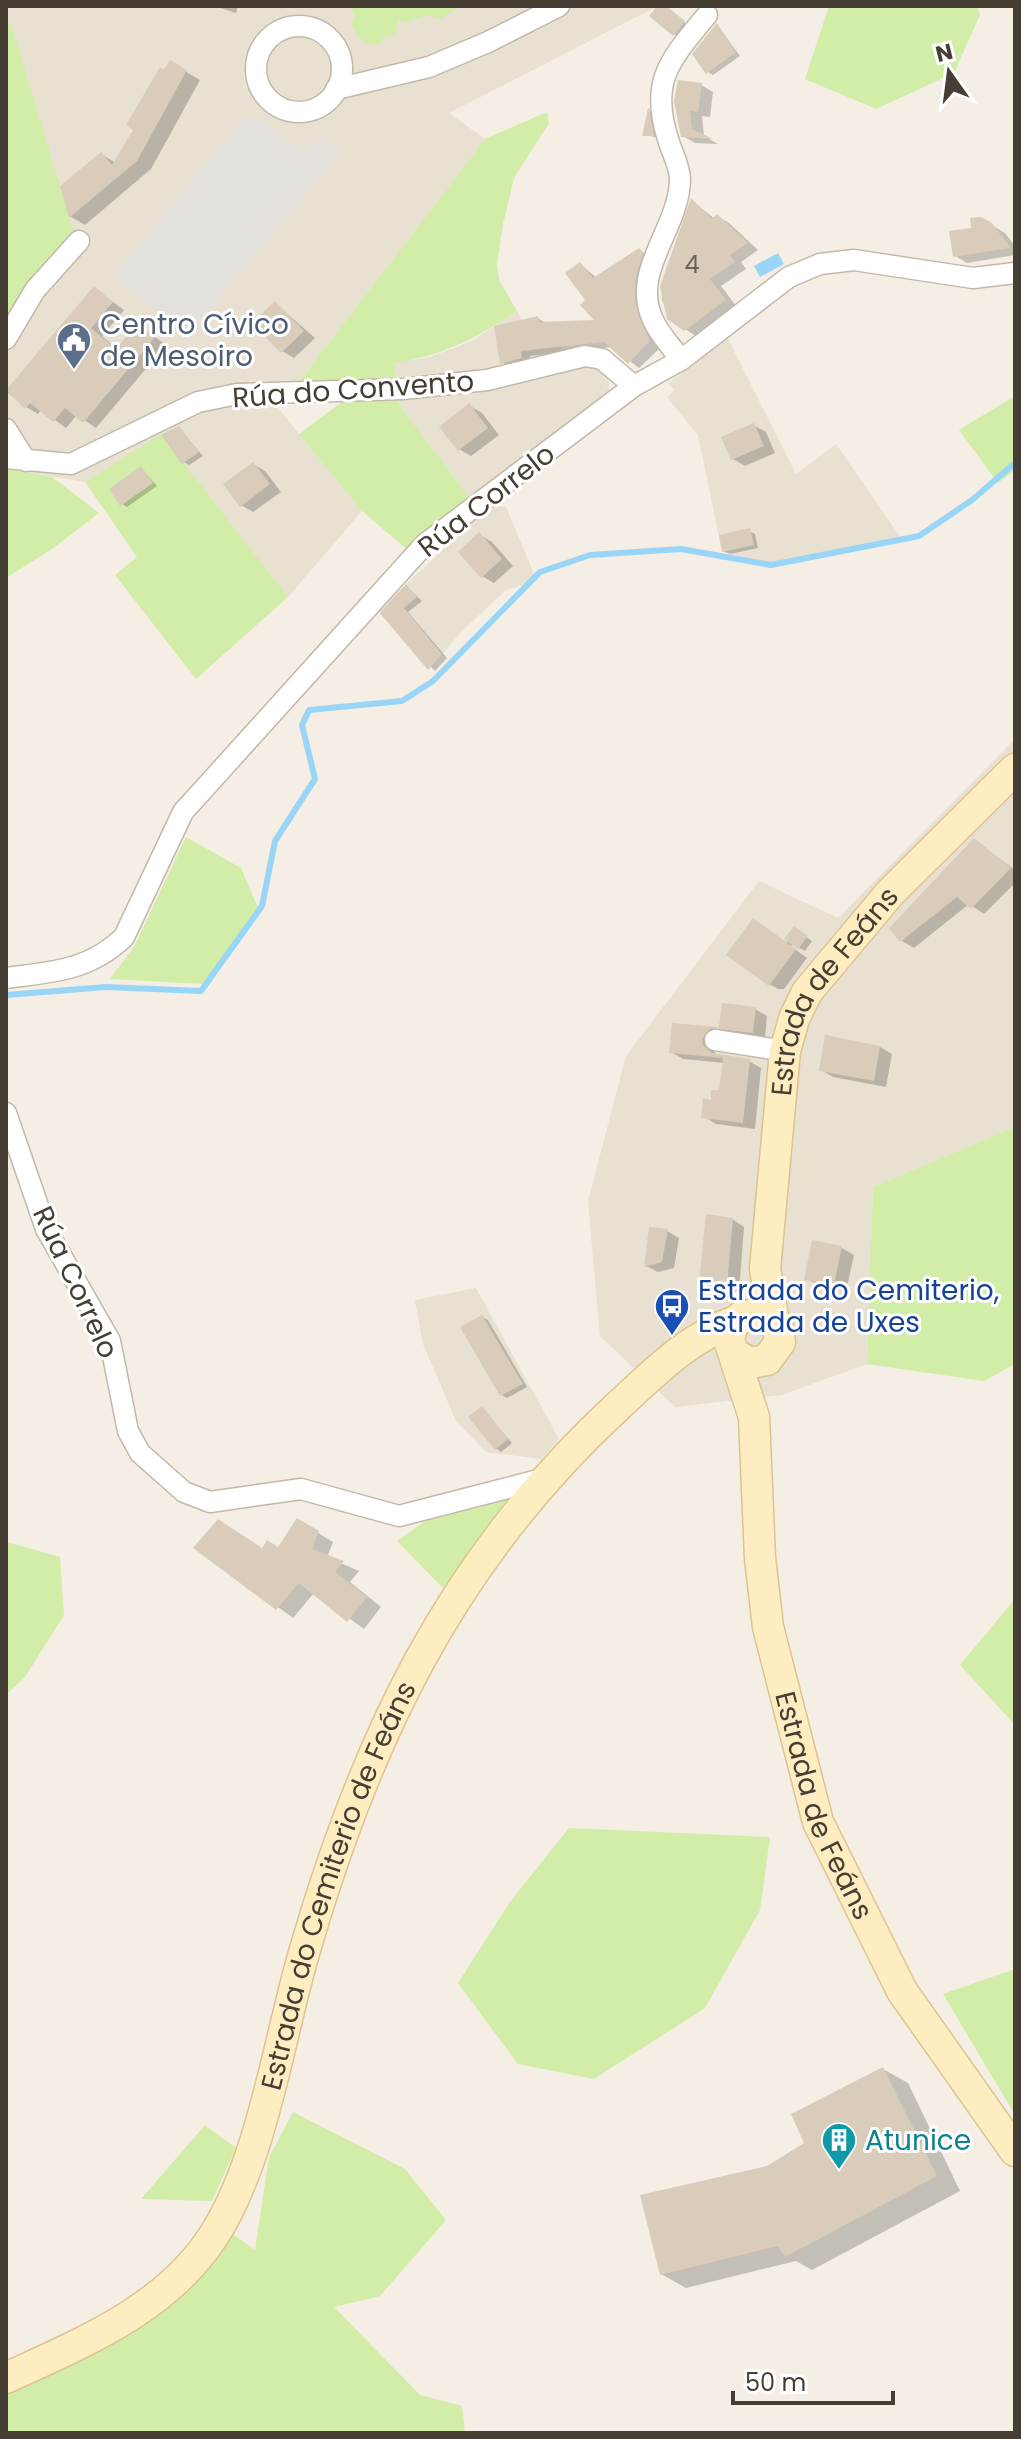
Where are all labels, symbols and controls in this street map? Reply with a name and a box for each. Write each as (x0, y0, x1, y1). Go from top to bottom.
north arrow (909, 32, 989, 112)
text: N (933, 36, 956, 70)
house number: 4 (684, 248, 700, 281)
place label: Centro Cívico de Mesoiro (100, 305, 289, 376)
public building icon: Centro Cívico de Mesoiro (55, 321, 93, 371)
street label: Rúa do Convento (231, 362, 475, 417)
street label: Rúa Correlo (410, 435, 563, 566)
street label: Estrada de Feáns (762, 878, 908, 1098)
street label: Rúa Correlo (23, 1200, 128, 1365)
place label: Estrada do Cemiterio, Estrada de Uxes (698, 1271, 999, 1342)
bus stop icon: Estrada do Cemiterio, Estrada de Uxes (653, 1287, 691, 1337)
street label: Estrada do Cemiterio de Feáns (252, 1674, 426, 2094)
street label: Estrada de Feáns (765, 1687, 882, 1926)
building icon: Atunice (820, 2121, 858, 2171)
place label: Atunice (865, 2121, 971, 2160)
scale bar (733, 2355, 893, 2405)
text: 50 m (745, 2366, 806, 2399)

